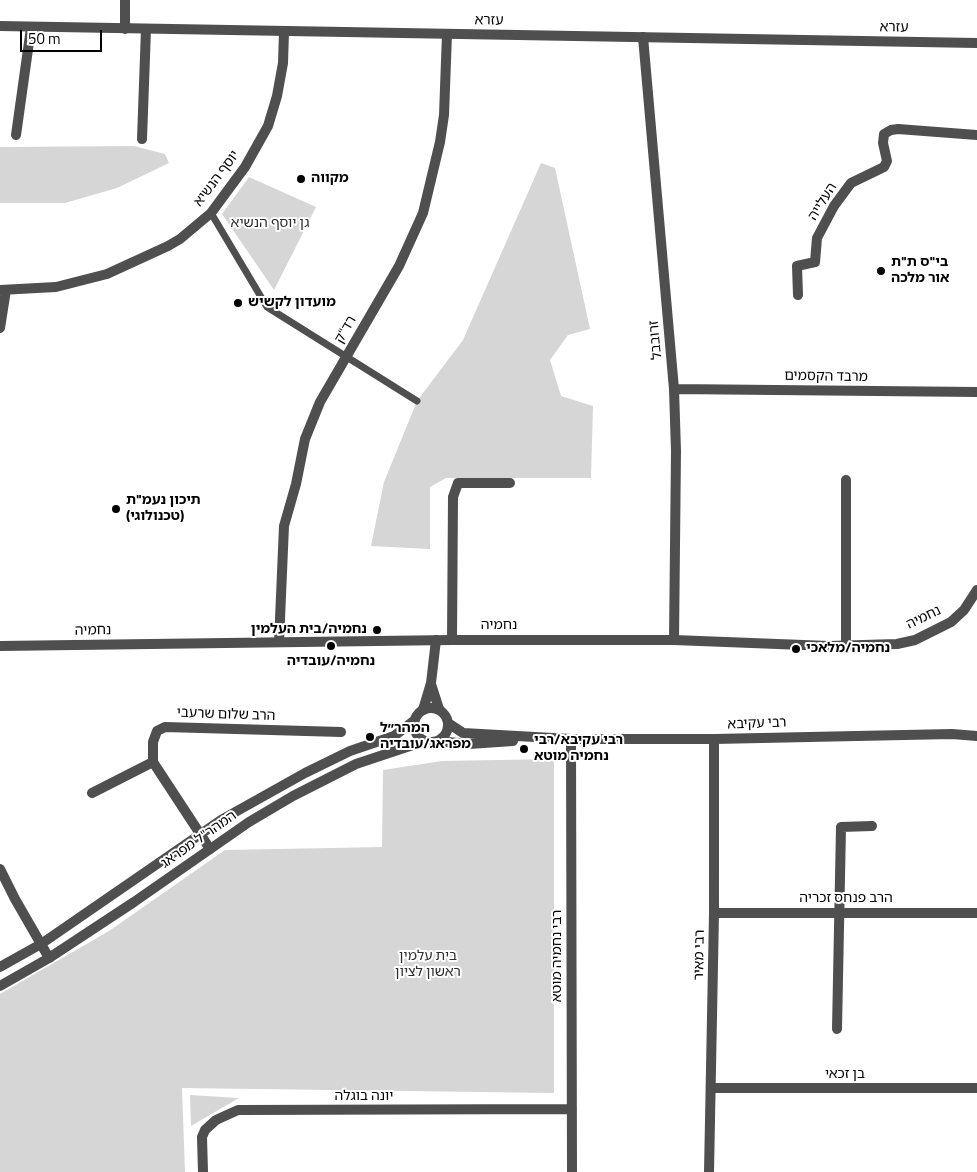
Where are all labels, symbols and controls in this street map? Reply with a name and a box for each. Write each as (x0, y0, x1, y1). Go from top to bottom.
street label: עזרא (474, 12, 504, 30)
street label: עזרא (879, 19, 909, 37)
scale bar (22, 20, 105, 52)
text: 50 m (28, 27, 61, 50)
street label: יוסף הנשיא (190, 148, 244, 210)
place label: מקווה (311, 171, 349, 187)
marker: מקווה (295, 173, 307, 185)
street label: העלייה (805, 180, 841, 224)
park label: גן יוסף הנשיא (231, 216, 309, 232)
place label: בי"ס ת"ת אור מלכה (891, 255, 949, 288)
marker: בי"ס ת"ת אור מלכה (875, 265, 887, 277)
place label: מועדון לקשיש (248, 295, 336, 311)
marker: מועדון לקשיש (232, 297, 244, 309)
street label: רד"ק (331, 313, 361, 347)
street label: זרובבל (646, 320, 666, 360)
street label: מרבד הקסמים (784, 368, 868, 386)
place label: תיכון נעמ"ת (טכנולוגי) (126, 493, 201, 526)
marker: תיכון נעמ"ת (טכנולוגי) (110, 503, 122, 515)
street label: נחמיה (904, 602, 944, 634)
street label: נחמיה (481, 618, 517, 634)
street label: נחמיה (75, 622, 111, 640)
place label: נחמיה/בית העלמין (251, 622, 367, 638)
marker: נחמיה/בית העלמין (371, 624, 383, 636)
marker: נחמיה/עובדיה (325, 640, 337, 652)
place label: נחמיה/מלאכי (806, 641, 890, 657)
marker: נחמיה/מלאכי (790, 643, 802, 655)
place label: נחמיה/עובדיה (287, 654, 375, 670)
street label: הרב שלום שרעבי (176, 705, 276, 725)
street label: רבי עקיבא (727, 715, 787, 733)
place label: המהר״ל מפראג/עובדיה (380, 721, 471, 754)
marker: המהר״ל מפראג/עובדיה (364, 731, 376, 743)
place label: רבי עקיבא/רבי נחמיה מוטא (534, 733, 623, 766)
marker: רבי עקיבא/רבי נחמיה מוטא (518, 743, 530, 755)
street label: המהר"ל מפראג (158, 808, 240, 872)
street label: הרב פנחס זכריה (799, 891, 893, 907)
street label: רבי נחמיה מוטא (550, 910, 566, 1002)
street label: רבי מאיר (691, 929, 709, 981)
park label: בית עלמין ראשון לציון (395, 949, 461, 982)
street label: בן זכאי (825, 1067, 865, 1083)
street label: יונה בוגלה (335, 1089, 393, 1105)

